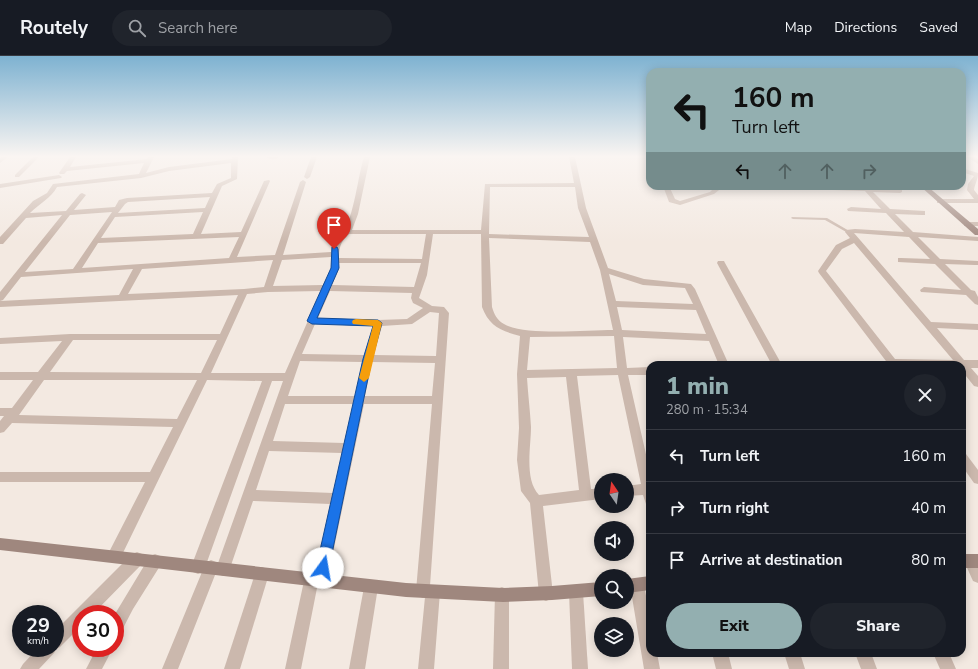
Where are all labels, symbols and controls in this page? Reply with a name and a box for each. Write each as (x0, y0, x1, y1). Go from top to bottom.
search box (112, 10, 392, 46)
text: Routely (20, 15, 88, 41)
icon: search (126, 17, 148, 39)
text: Search here (158, 18, 238, 38)
text: Map (785, 18, 812, 37)
text: Directions (834, 18, 897, 37)
text: Saved (919, 18, 958, 37)
text: 160 m (732, 79, 815, 117)
icon: left (666, 84, 718, 136)
text: Turn left (732, 115, 800, 139)
icon: left (732, 160, 754, 182)
icon: ahead (774, 160, 796, 182)
icon: ahead (816, 160, 838, 182)
icon: right (858, 160, 880, 182)
pin (317, 208, 351, 249)
icon: arrive (323, 214, 345, 236)
text: 1 min (666, 370, 729, 402)
button: close (904, 374, 946, 416)
text: 280 m · 15:34 (666, 401, 748, 419)
icon: left (666, 445, 688, 467)
text: Turn left (700, 446, 759, 466)
text: 160 m (902, 446, 946, 466)
north arrow (594, 473, 634, 513)
map controls (594, 473, 634, 657)
icon: right (666, 497, 688, 519)
text: Turn right (700, 498, 769, 518)
text: 40 m (911, 498, 946, 518)
button: sound (594, 521, 634, 561)
position arrow (302, 547, 344, 589)
icon: arrive (666, 549, 688, 571)
text: Arrive at destination (700, 550, 843, 570)
text: 80 m (911, 550, 946, 570)
button: search (594, 569, 634, 609)
button: Exit (666, 603, 802, 649)
button: Share (810, 603, 946, 649)
speed limit sign: 30 (72, 605, 124, 657)
text: 29 (26, 612, 50, 639)
button: layers (594, 617, 634, 657)
text: km/h (27, 634, 49, 648)

